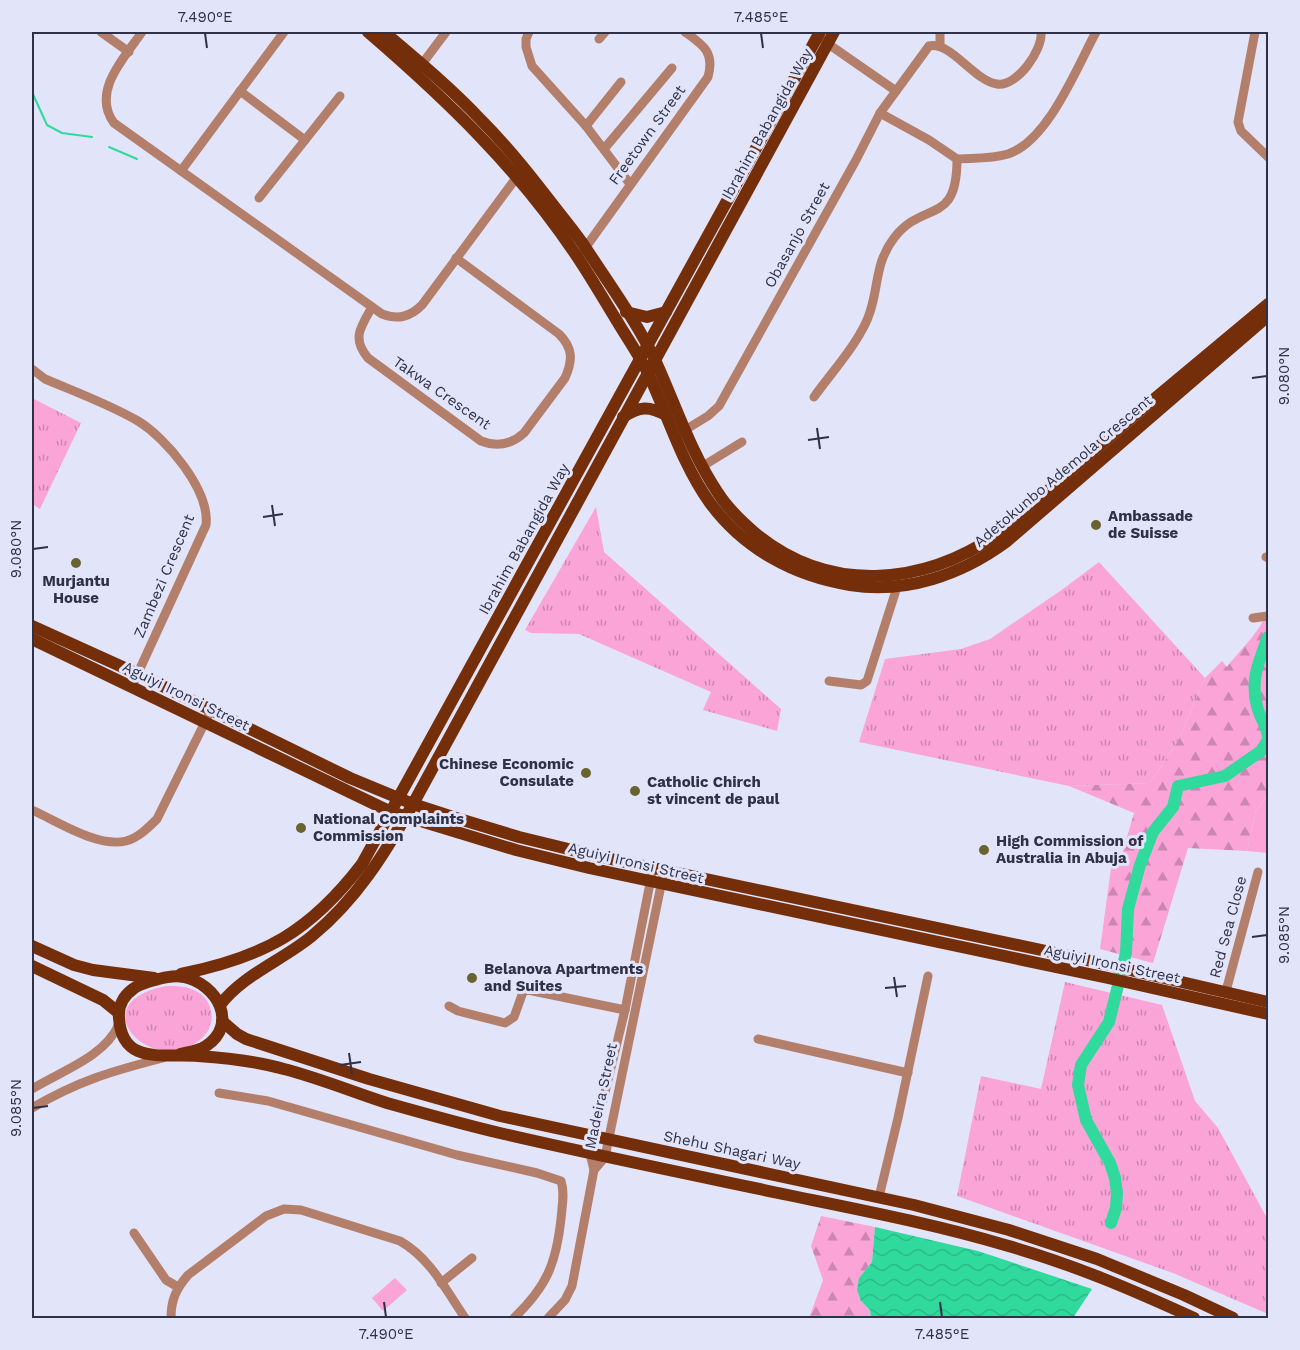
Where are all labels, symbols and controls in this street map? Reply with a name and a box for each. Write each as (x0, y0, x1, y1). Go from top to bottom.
text: 7.490°E (177, 8, 233, 26)
text: 7.485°E (734, 8, 788, 26)
street label: Ibrahim Babangida Way (718, 45, 816, 203)
street label: Freetown Street (605, 81, 690, 188)
street label: Obasanjo Street (761, 178, 834, 291)
text: 9.080°N (1275, 347, 1293, 405)
street label: Takwa Crescent (390, 353, 495, 434)
street label: Adetokunbo Ademola Crescent (970, 391, 1156, 551)
street label: Ibrahim Babangida Way (475, 460, 573, 618)
place label: Ambassade de Suisse (1108, 507, 1193, 542)
street label: Zambezi Crescent (130, 511, 198, 641)
marker: Ambassade de Suisse (1089, 518, 1103, 532)
text: 9.080°N (7, 520, 25, 578)
marker: Murjantu House (69, 556, 83, 570)
place label: Murjantu House (42, 572, 110, 607)
street label: Aguiyi Ironsi Street (120, 658, 253, 735)
place label: Chinese Economic Consulate (439, 755, 574, 790)
marker: Chinese Economic Consulate (579, 766, 593, 780)
place label: Catholic Chirch st vincent de paul (647, 773, 780, 808)
marker: Catholic Chirch st vincent de paul (628, 784, 642, 798)
place label: National Complaints Commission (313, 810, 464, 845)
marker: National Complaints Commission (294, 821, 308, 835)
place label: High Commission of Australia in Abuja (996, 832, 1144, 867)
street label: Aguiyi Ironsi Street (566, 839, 706, 888)
marker: High Commission of Australia in Abuja (977, 843, 991, 857)
street label: Red Sea Close (1206, 874, 1250, 980)
text: 9.085°N (1275, 906, 1293, 964)
street label: Aguiyi Ironsi Street (1042, 941, 1182, 987)
place label: Belanova Apartments and Suites (484, 960, 643, 995)
marker: Belanova Apartments and Suites (465, 971, 479, 985)
street label: Madeira Street (581, 1041, 621, 1150)
text: 9.085°N (7, 1079, 25, 1137)
street label: Shehu Shagari Way (662, 1127, 802, 1173)
text: 7.490°E (358, 1325, 414, 1343)
text: 7.485°E (915, 1325, 969, 1343)

